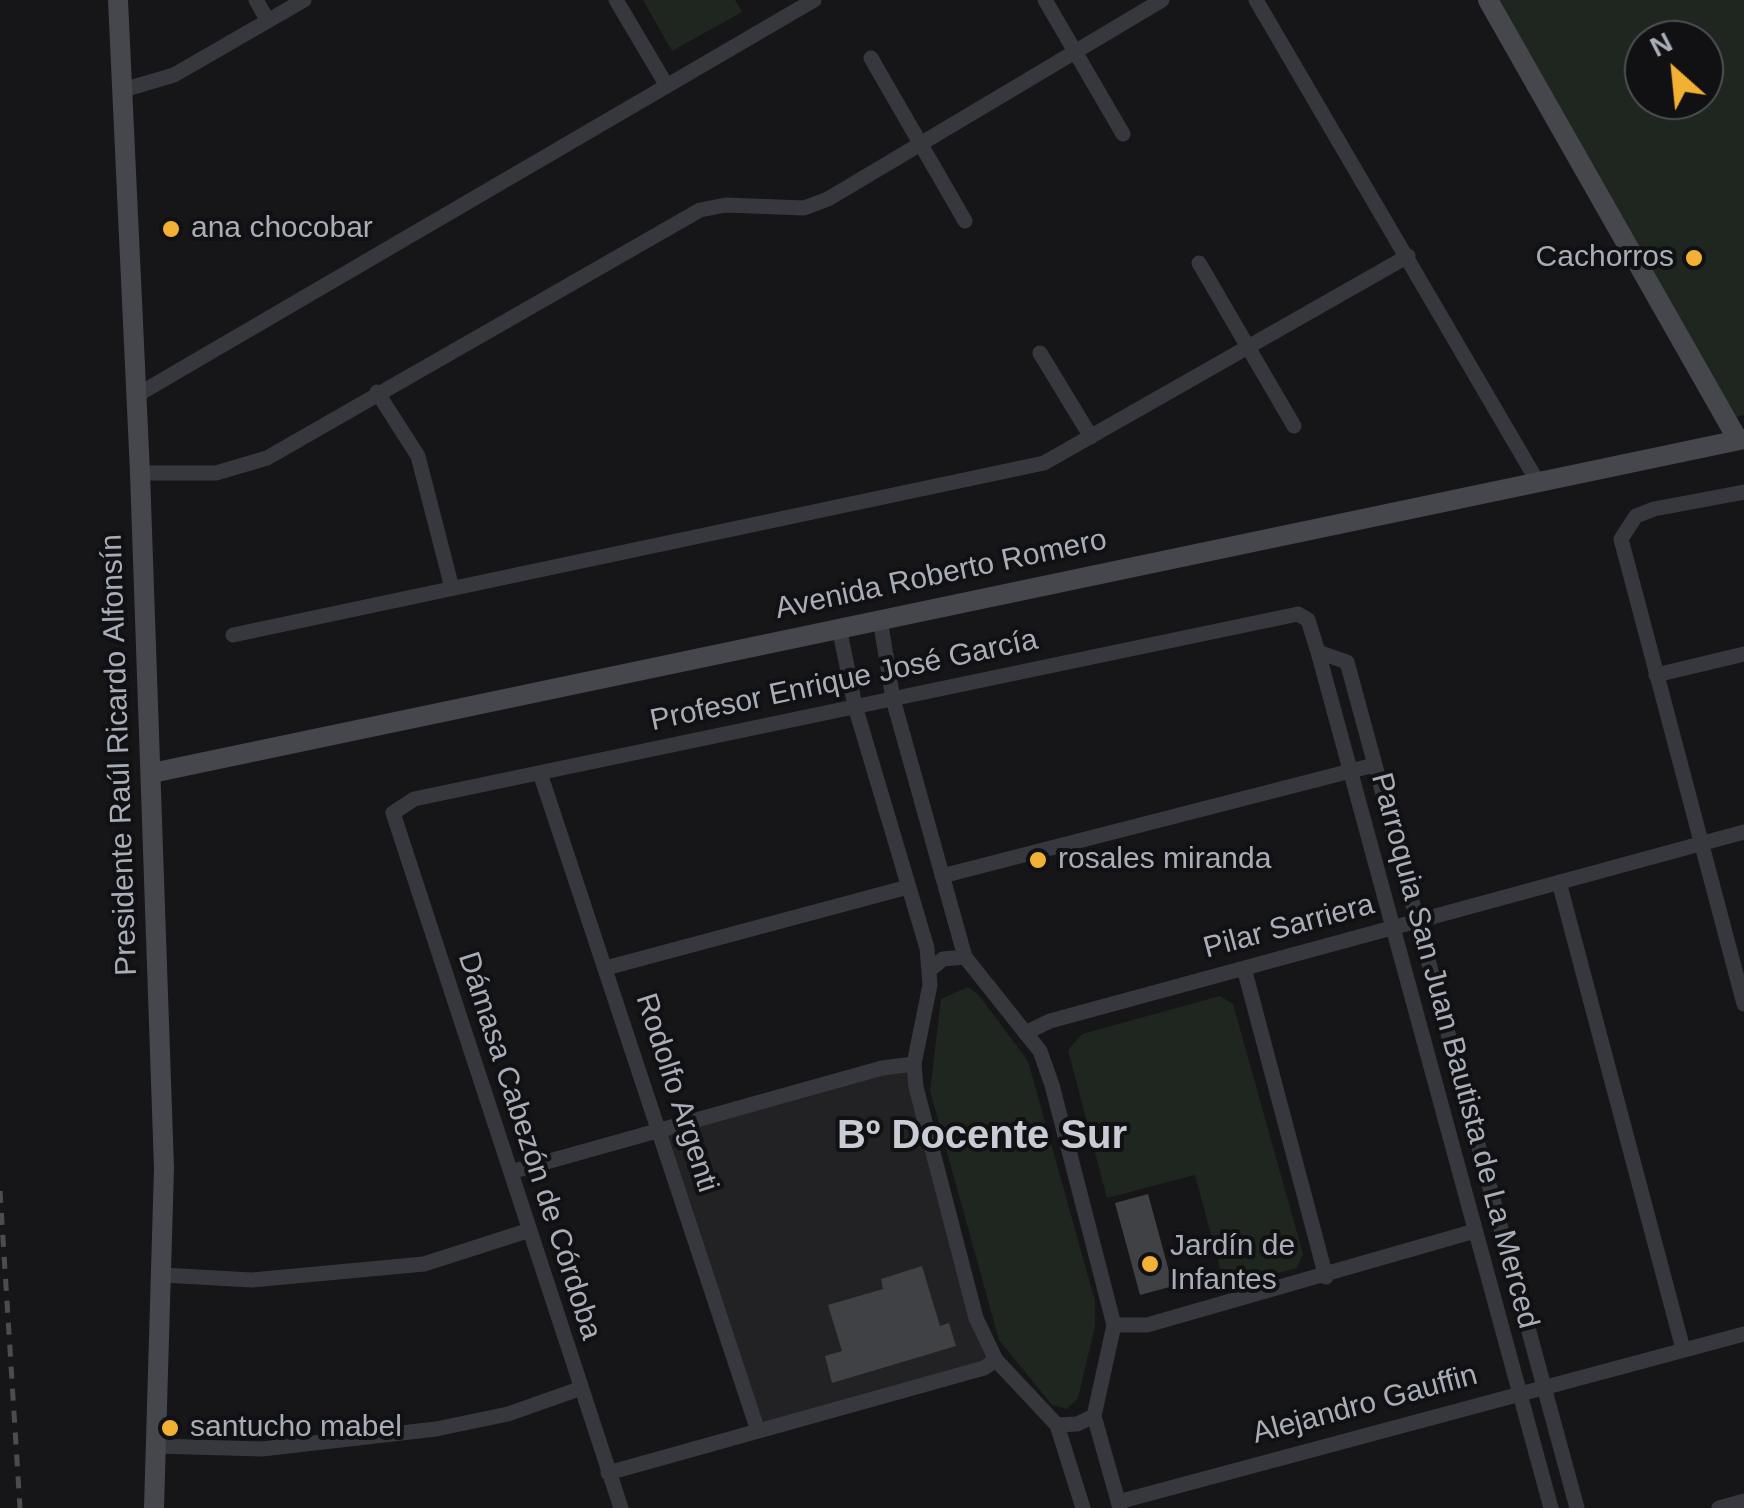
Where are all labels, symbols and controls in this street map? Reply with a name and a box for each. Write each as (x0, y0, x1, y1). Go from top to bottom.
north arrow (1624, 20, 1724, 120)
text: N (1645, 26, 1677, 63)
place label: ana chocobar (191, 211, 373, 247)
marker: ana chocobar (160, 218, 182, 240)
place label: Cachorros (1536, 240, 1674, 276)
marker: Cachorros (1683, 247, 1705, 269)
street label: Avenida Roberto Romero (772, 522, 1110, 628)
street label: Presidente Raúl Ricardo Alfonsín (94, 534, 146, 976)
street label: Profesor Enrique José García (647, 622, 1041, 740)
street label: Parroquia San Juan Bautista de La Merced (1362, 769, 1546, 1333)
place label: rosales miranda (1058, 842, 1271, 878)
marker: rosales miranda (1027, 849, 1049, 871)
street label: Pilar Sarriera (1200, 887, 1378, 967)
street label: Dámasa Cabezón de Córdoba (449, 948, 609, 1344)
street label: Rodolfo Argenti (627, 989, 725, 1197)
district label: Bº Docente Sur (837, 1113, 1127, 1161)
place label: Jardín de Infantes (1170, 1229, 1295, 1300)
marker: Jardín de Infantes (1139, 1253, 1161, 1275)
street label: Alejandro Gauffin (1249, 1358, 1481, 1452)
place label: santucho mabel (190, 1410, 402, 1446)
marker: santucho mabel (159, 1417, 181, 1439)

